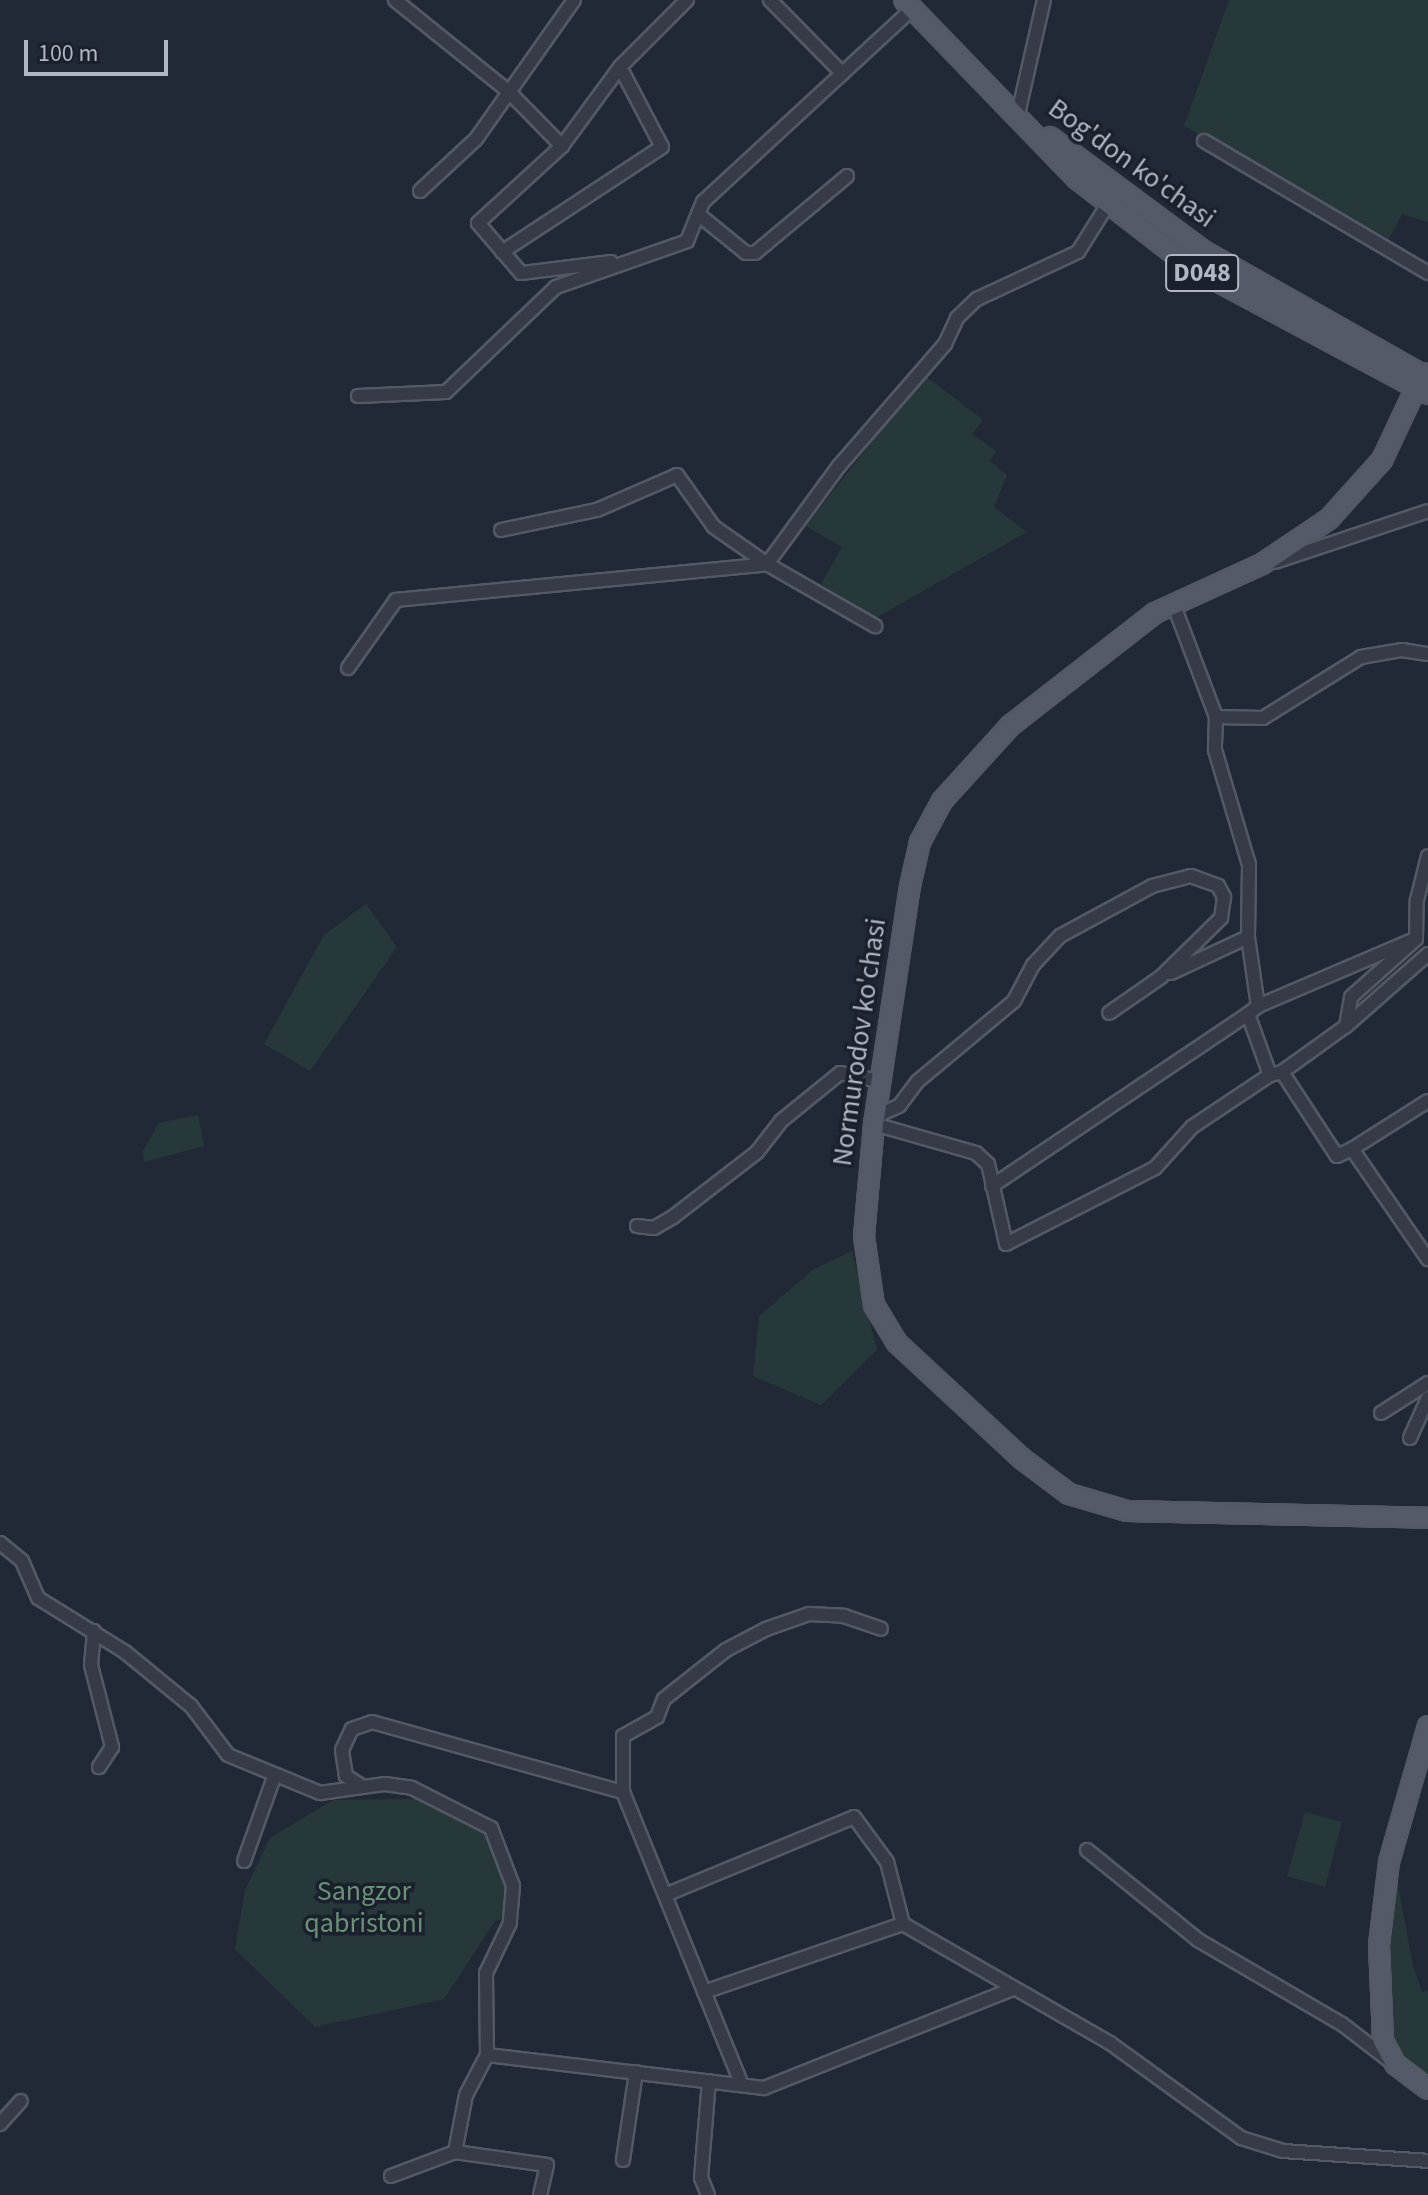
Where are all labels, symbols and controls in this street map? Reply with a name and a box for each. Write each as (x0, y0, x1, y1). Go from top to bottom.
scale bar (28, 24, 172, 74)
text: 100 m (38, 36, 98, 71)
street label: Bog'don ko'chasi (1042, 91, 1222, 235)
road number: D048 (1164, 251, 1240, 295)
street label: Normurodov ko'chasi (825, 916, 893, 1168)
park label: Sangzor qabristoni (304, 1874, 424, 1940)

